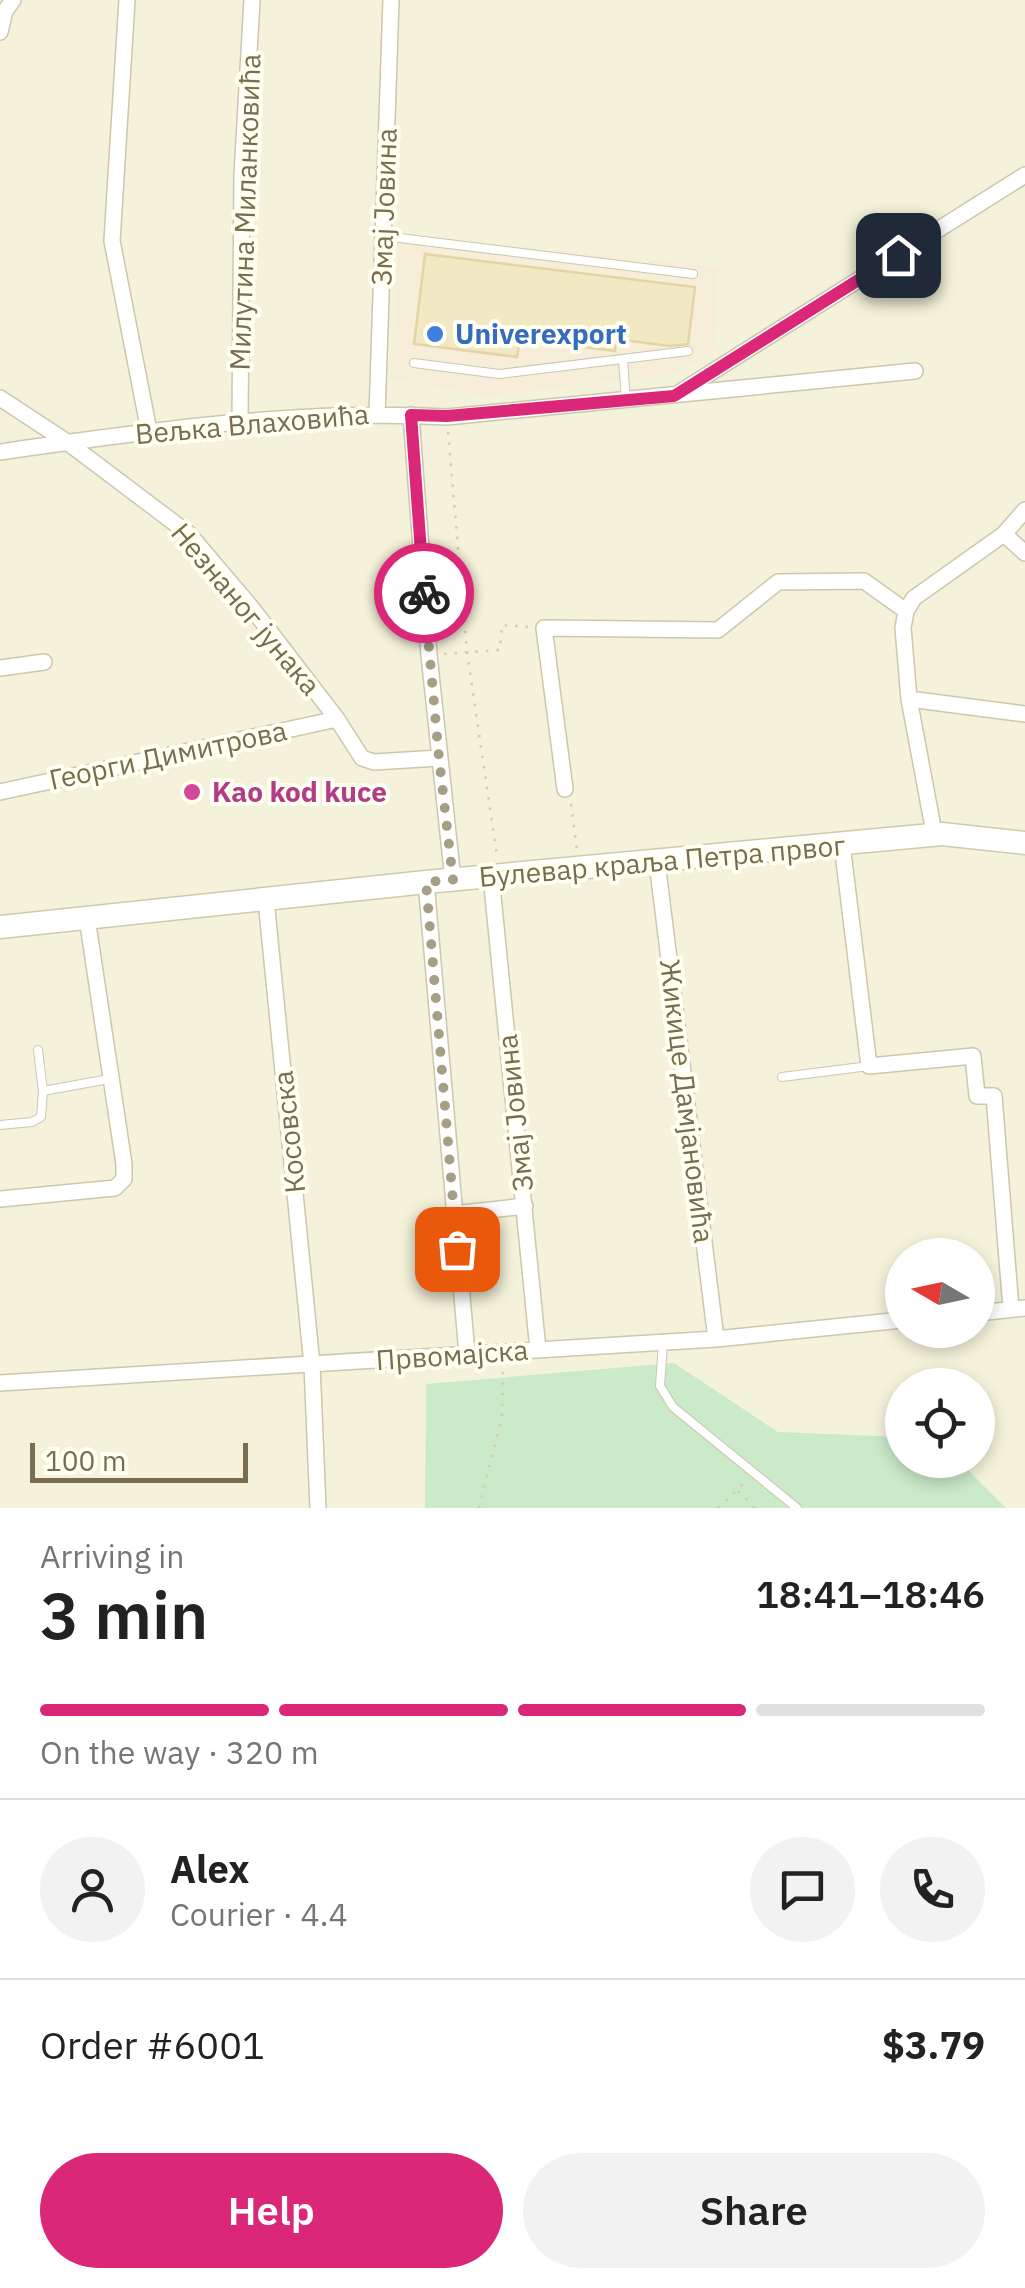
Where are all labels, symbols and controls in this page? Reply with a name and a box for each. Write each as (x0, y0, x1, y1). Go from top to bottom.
street label: Милутина Миланковића (220, 53, 269, 371)
street label: Змај Јовина (362, 127, 405, 287)
pin (856, 213, 941, 298)
icon: home (871, 228, 926, 283)
place label: Univerexport (455, 315, 627, 352)
marker: Univerexport (424, 323, 446, 345)
street label: Вељка Влаховића (134, 395, 370, 452)
street label: Незнаног јунака (163, 515, 329, 703)
courier (374, 543, 474, 643)
icon: bike (397, 566, 452, 621)
street label: Георги Димитрова (46, 711, 290, 798)
place label: Kao kod kuce (212, 773, 387, 810)
marker: Kao kod kuce (181, 781, 203, 803)
street label: Булевар краља Петра првог (477, 826, 847, 895)
street label: Жикице Дамјановића (652, 957, 723, 1245)
street label: Змај Јовина (488, 1032, 541, 1194)
street label: Косовска (264, 1069, 313, 1195)
pin (415, 1207, 500, 1292)
icon: bag (430, 1222, 485, 1277)
north arrow (885, 1238, 995, 1348)
map controls (885, 1238, 995, 1478)
street label: Првомајска (375, 1331, 529, 1378)
button: locate (885, 1368, 995, 1478)
scale bar (30, 1438, 248, 1482)
text: 100 m (45, 1442, 126, 1479)
text: Arriving in (40, 1535, 185, 1577)
text: 18:41–18:46 (756, 1569, 985, 1618)
text: 3 min (40, 1572, 208, 1657)
text: On the way · 320 m (40, 1731, 319, 1773)
button: person (40, 1837, 145, 1942)
button: chat (750, 1837, 855, 1942)
button: phone (880, 1837, 985, 1942)
text: Alex (170, 1844, 250, 1893)
text: Courier · 4.4 (170, 1893, 348, 1935)
text: Order #6001 (40, 2020, 265, 2069)
text: $3.79 (882, 2020, 985, 2069)
button: Help (40, 2153, 503, 2268)
button: Share (523, 2153, 985, 2268)

